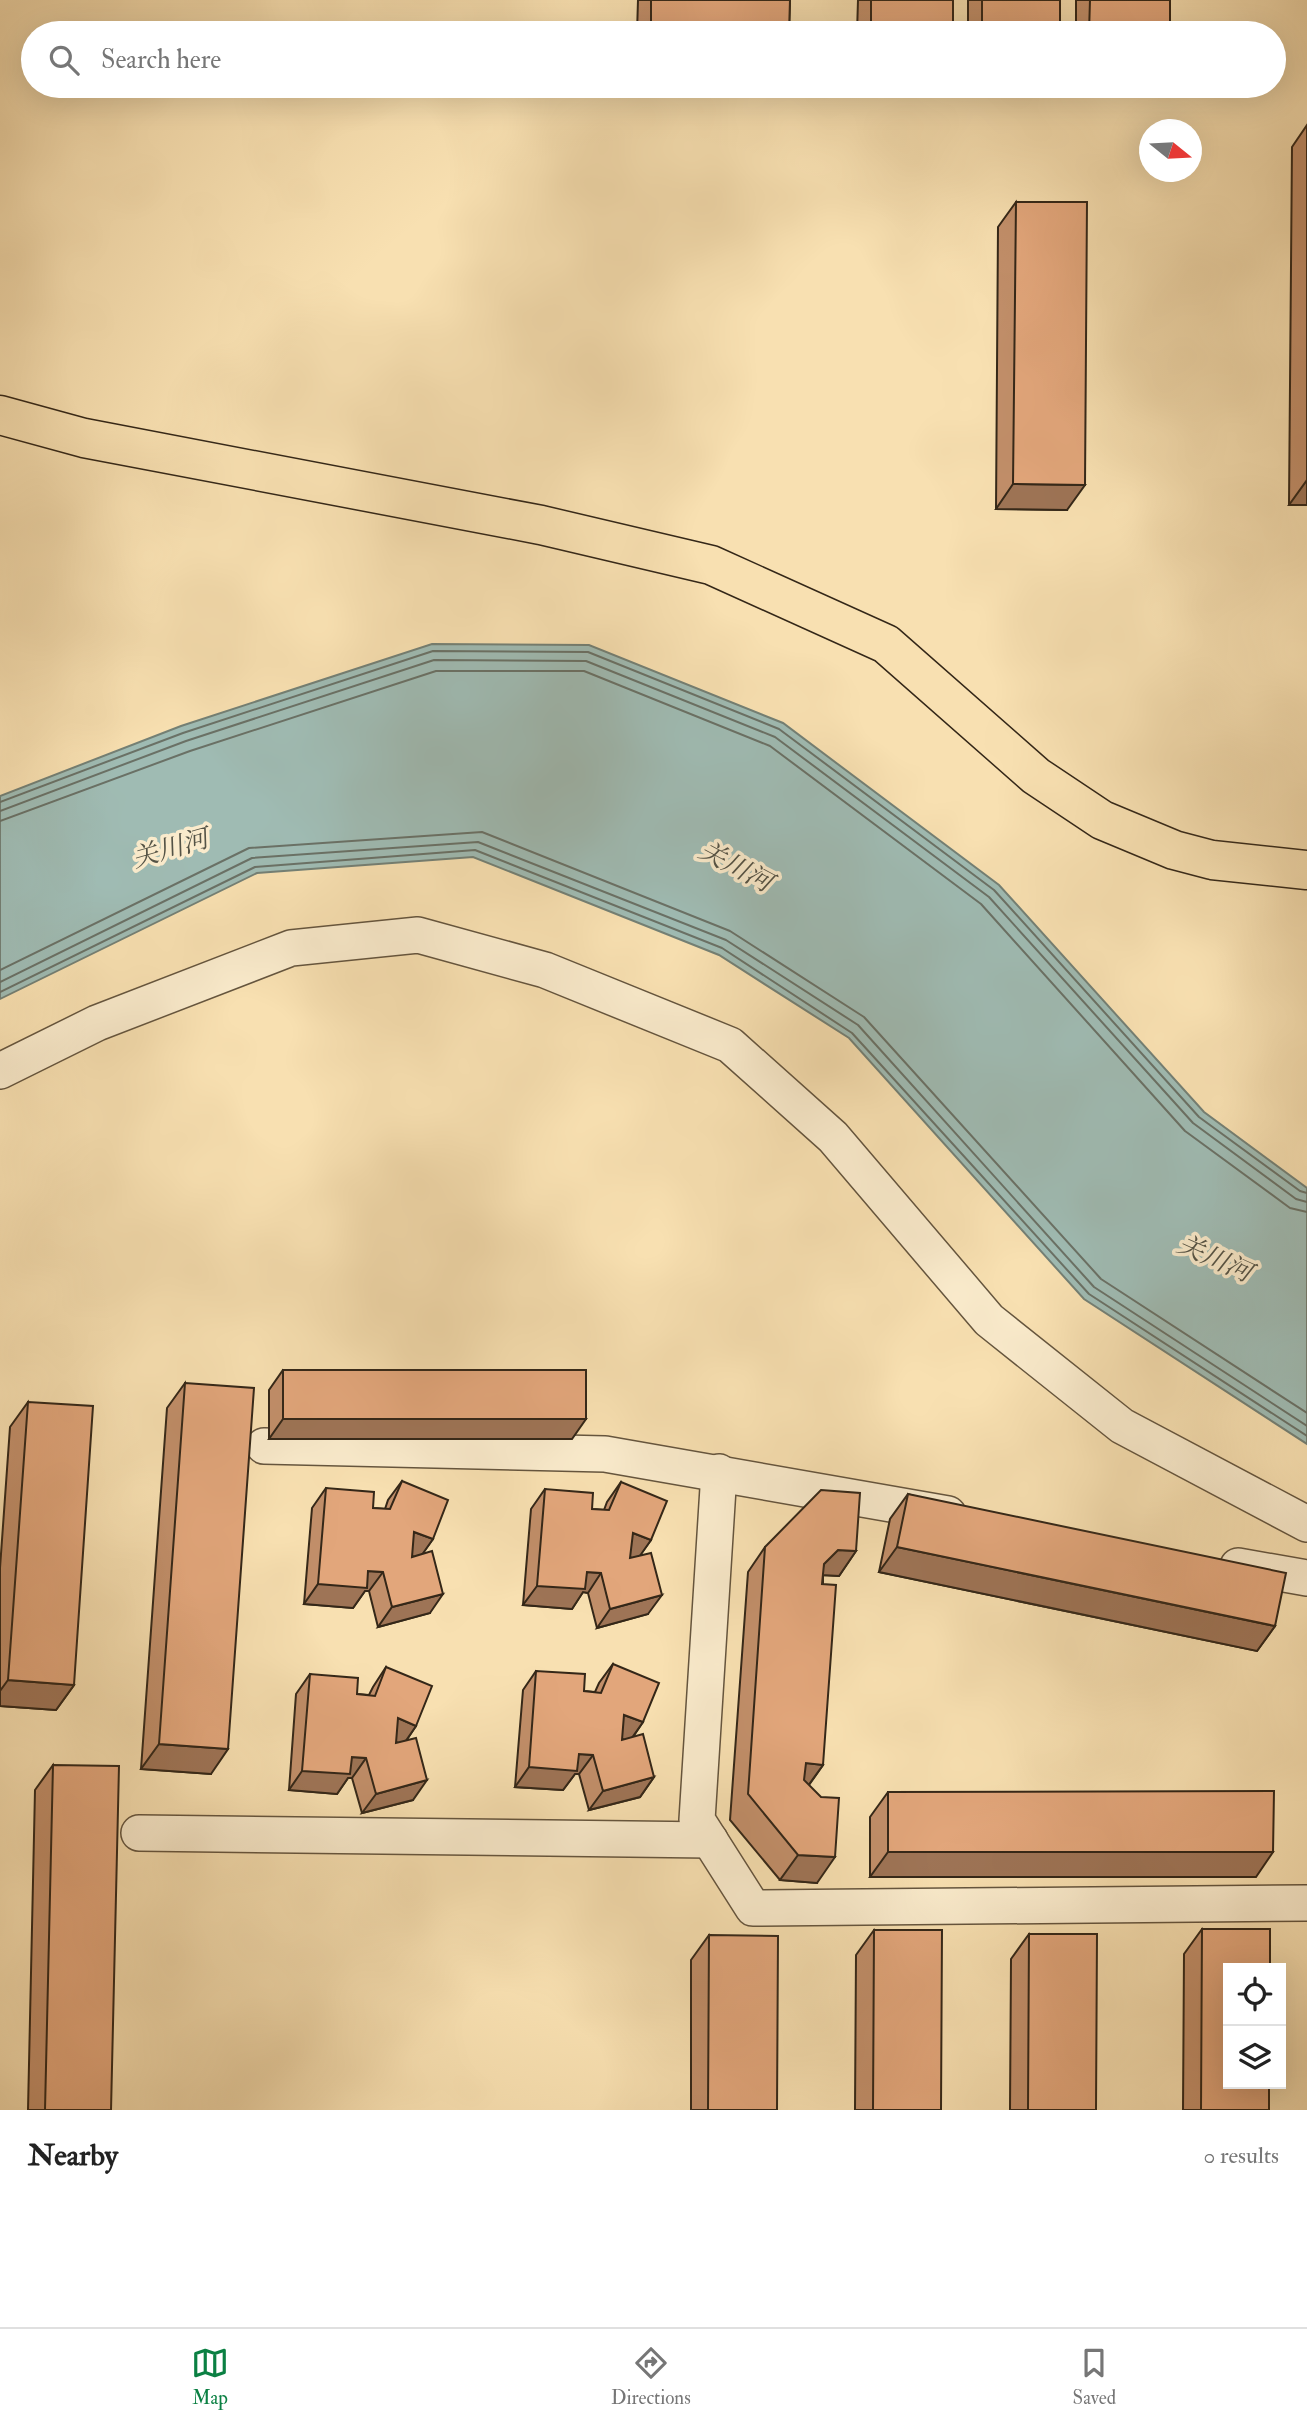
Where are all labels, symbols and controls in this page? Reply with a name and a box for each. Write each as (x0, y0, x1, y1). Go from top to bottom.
search box (21, 21, 1286, 98)
icon: search (45, 41, 83, 79)
text: Search here (101, 44, 221, 76)
north arrow (1139, 119, 1202, 182)
water label: 关川河 (128, 822, 216, 875)
water label: 关川河 (694, 834, 781, 901)
water label: 关川河 (1172, 1228, 1260, 1291)
map controls (1223, 1963, 1286, 2089)
button: locate (1223, 1963, 1286, 2026)
button: layers (1223, 2026, 1286, 2089)
text: Nearby (28, 2137, 118, 2174)
text: 0 results (1203, 2141, 1279, 2170)
tab: Map (191, 2344, 229, 2410)
tab: Directions (611, 2344, 691, 2410)
tab: Saved (1073, 2344, 1116, 2410)

